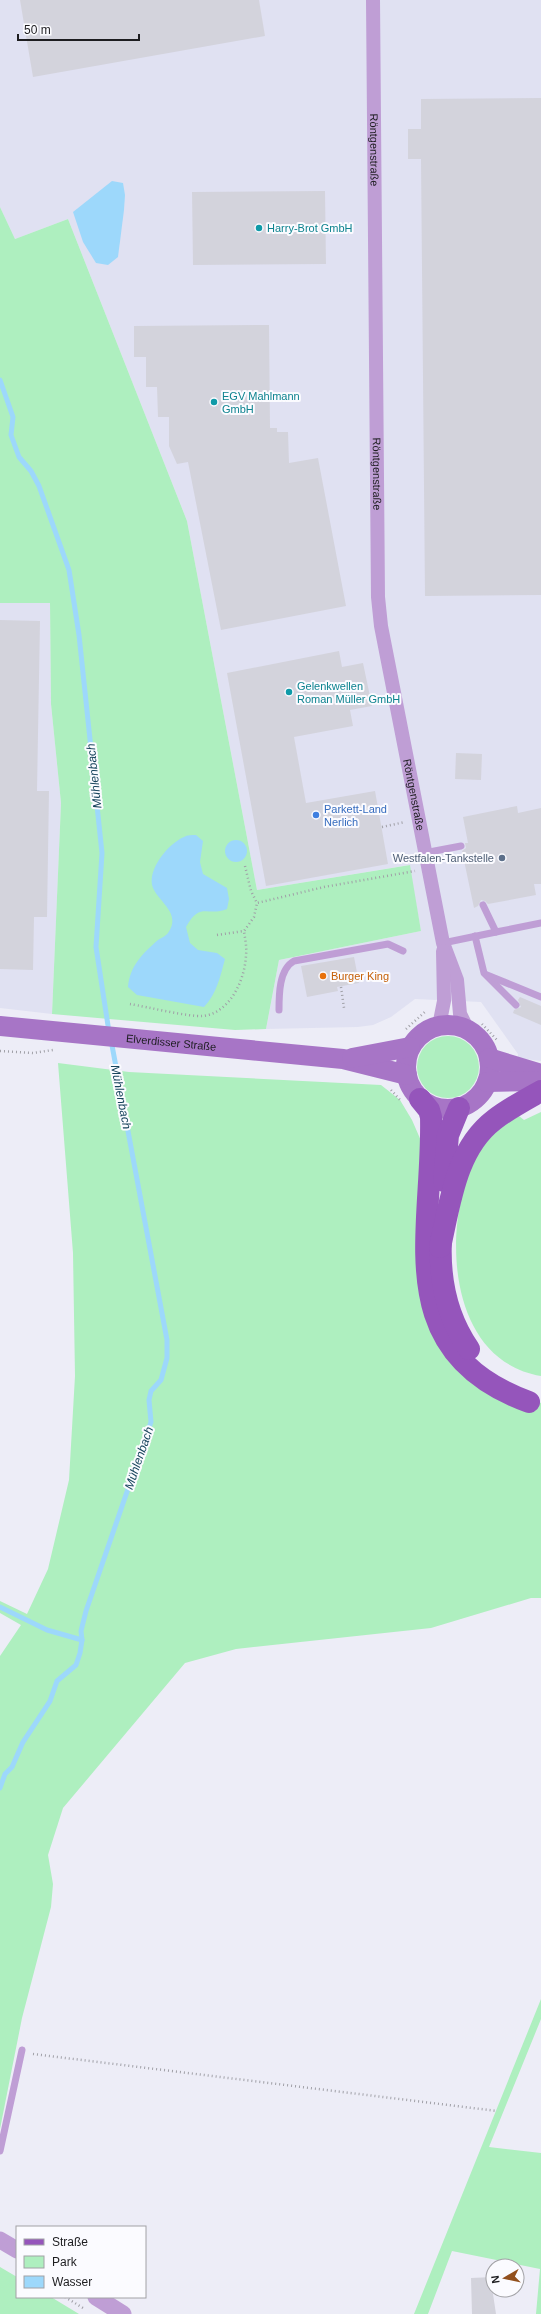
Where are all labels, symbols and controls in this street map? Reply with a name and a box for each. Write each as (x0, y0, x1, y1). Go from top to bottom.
scale bar (18, 16, 139, 42)
text: 50 m (24, 23, 51, 37)
street label: Röntgenstraße (368, 114, 381, 186)
place label: Harry-Brot GmbH (267, 222, 353, 234)
marker: Harry-Brot GmbH (254, 223, 264, 233)
place label: EGV Mahlmann GmbH (222, 390, 300, 415)
marker: EGV Mahlmann GmbH (209, 397, 219, 407)
street label: Röntgenstraße (371, 438, 383, 510)
place label: Gelenkwellen Roman Müller GmbH (297, 680, 400, 705)
marker: Gelenkwellen Roman Müller GmbH (284, 687, 294, 697)
water label: Mühlenbach (84, 742, 104, 809)
street label: Röntgenstraße (401, 758, 427, 832)
place label: Parkett-Land Nerlich (324, 803, 387, 828)
marker: Parkett-Land Nerlich (311, 810, 321, 820)
place label: Westfalen-Tankstelle (393, 852, 494, 864)
marker: Westfalen-Tankstelle (497, 853, 507, 863)
place label: Burger King (331, 970, 389, 982)
marker: Burger King (318, 971, 328, 981)
street label: Elverdisser Straße (126, 1032, 217, 1053)
water label: Mühlenbach (108, 1064, 134, 1131)
water label: Mühlenbach (122, 1425, 156, 1491)
legend (16, 2226, 146, 2298)
text: Straße (52, 2235, 88, 2249)
text: Park (52, 2255, 78, 2269)
north arrow (485, 2258, 525, 2298)
text: Wasser (52, 2275, 92, 2289)
text: N (489, 2275, 502, 2284)

